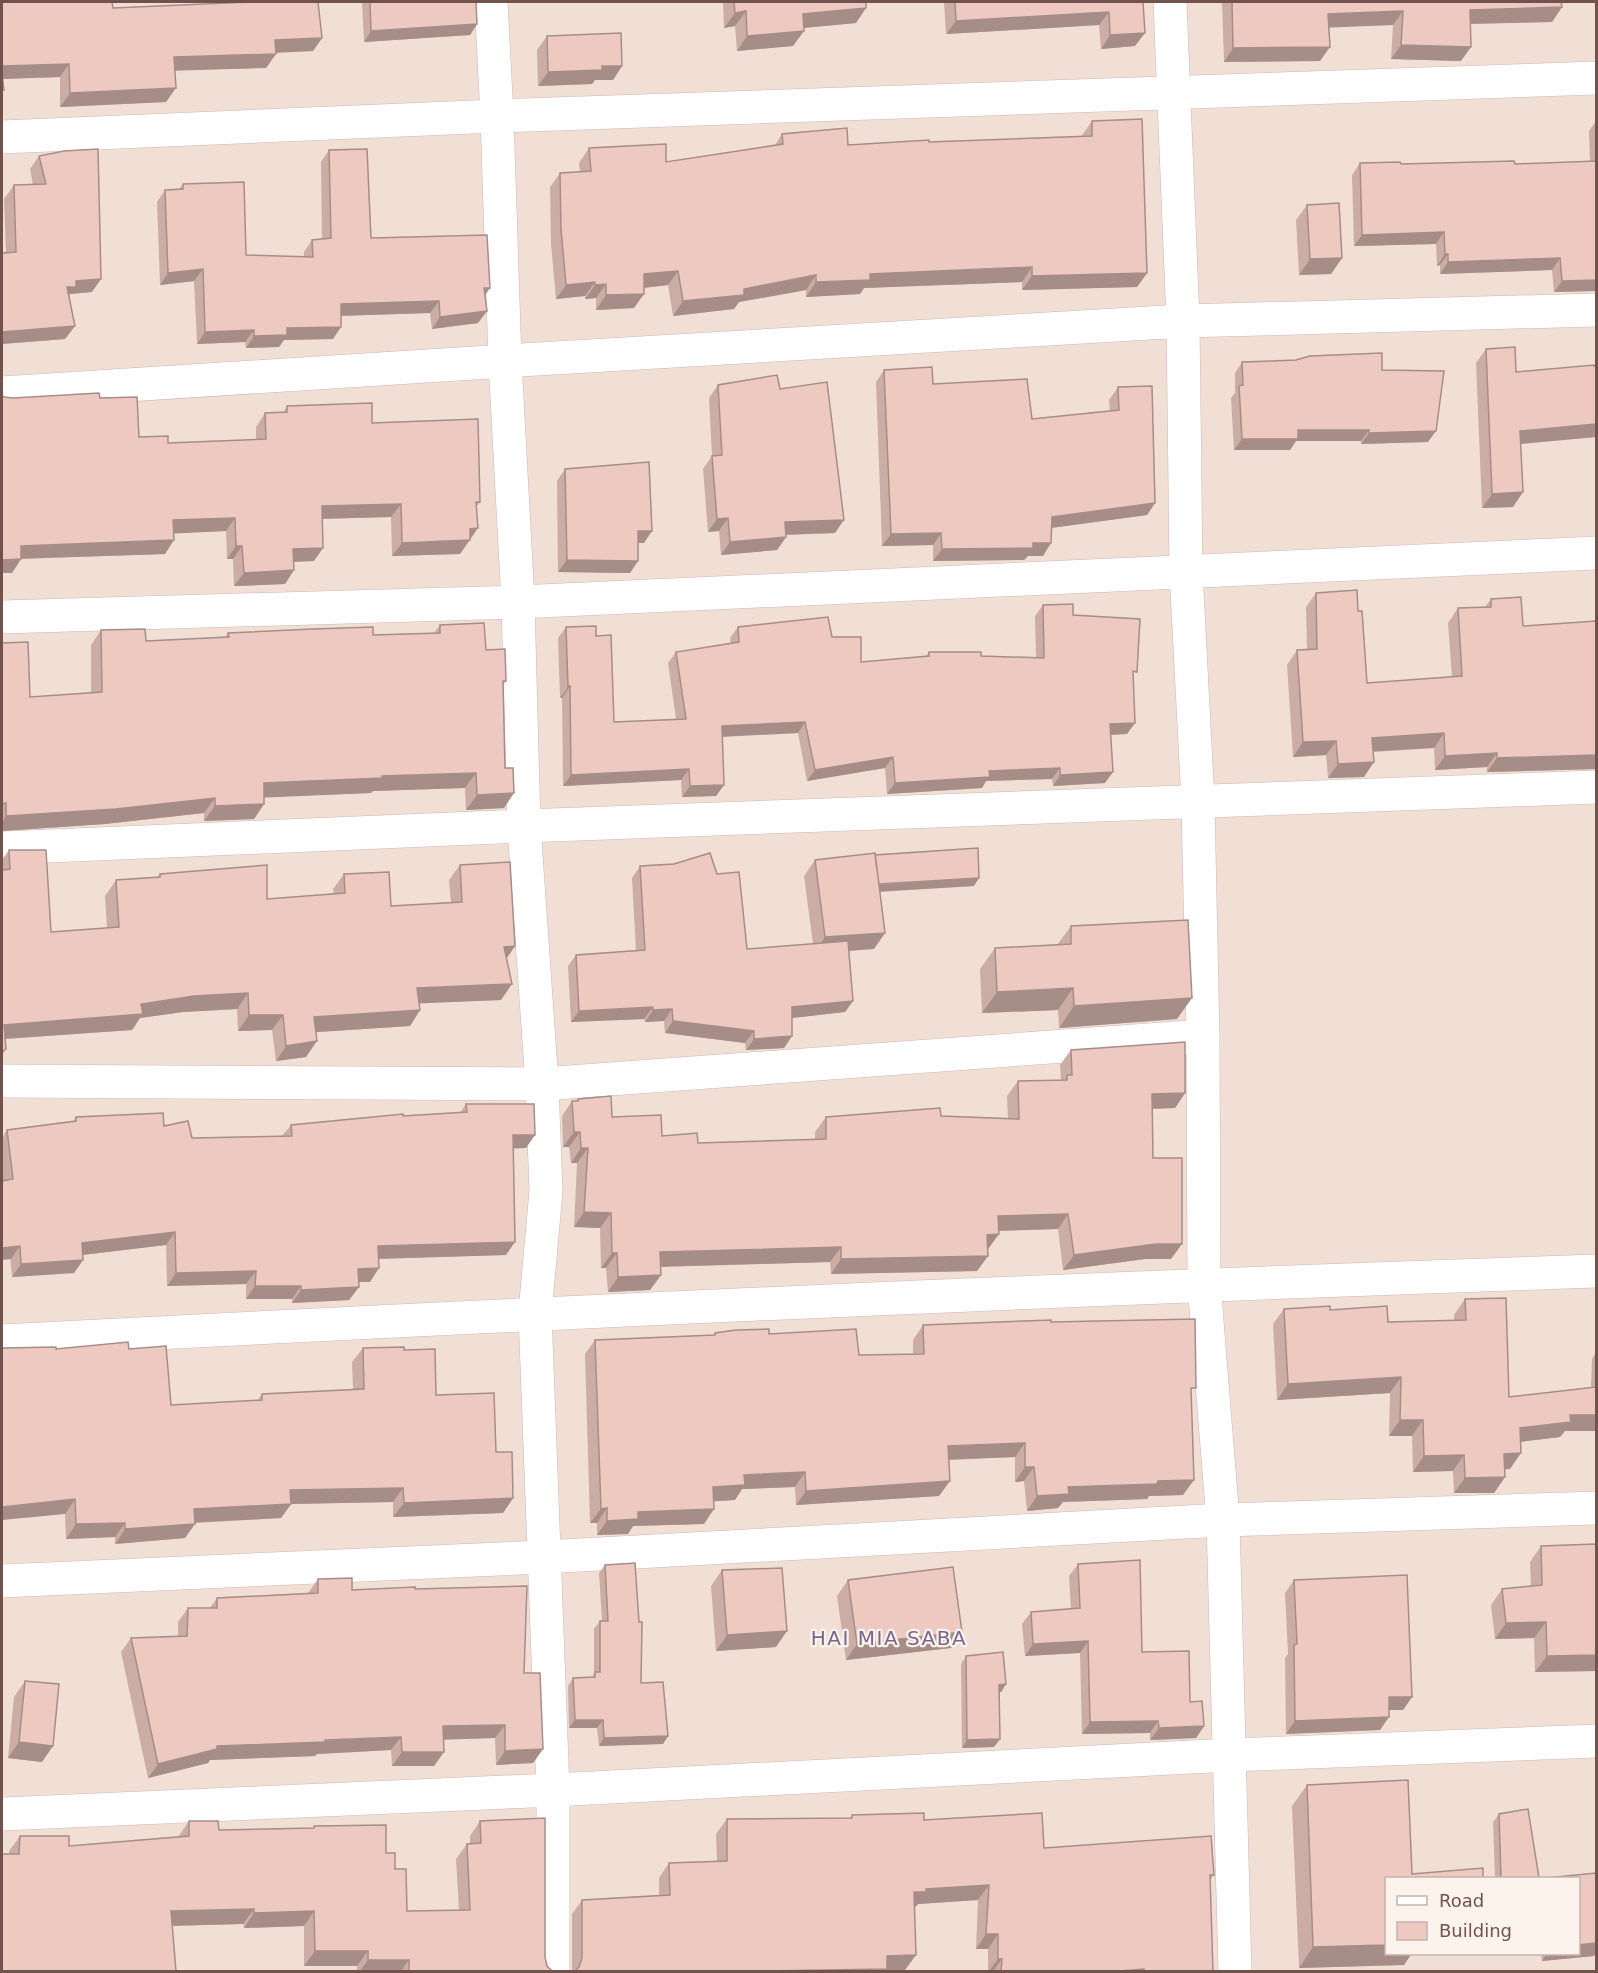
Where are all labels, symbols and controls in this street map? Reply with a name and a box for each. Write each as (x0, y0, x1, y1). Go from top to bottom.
district label: HAI MIA SABA (811, 1626, 967, 1650)
legend (1385, 1877, 1580, 1955)
text: Road (1439, 1890, 1484, 1911)
text: Building (1439, 1920, 1512, 1941)

